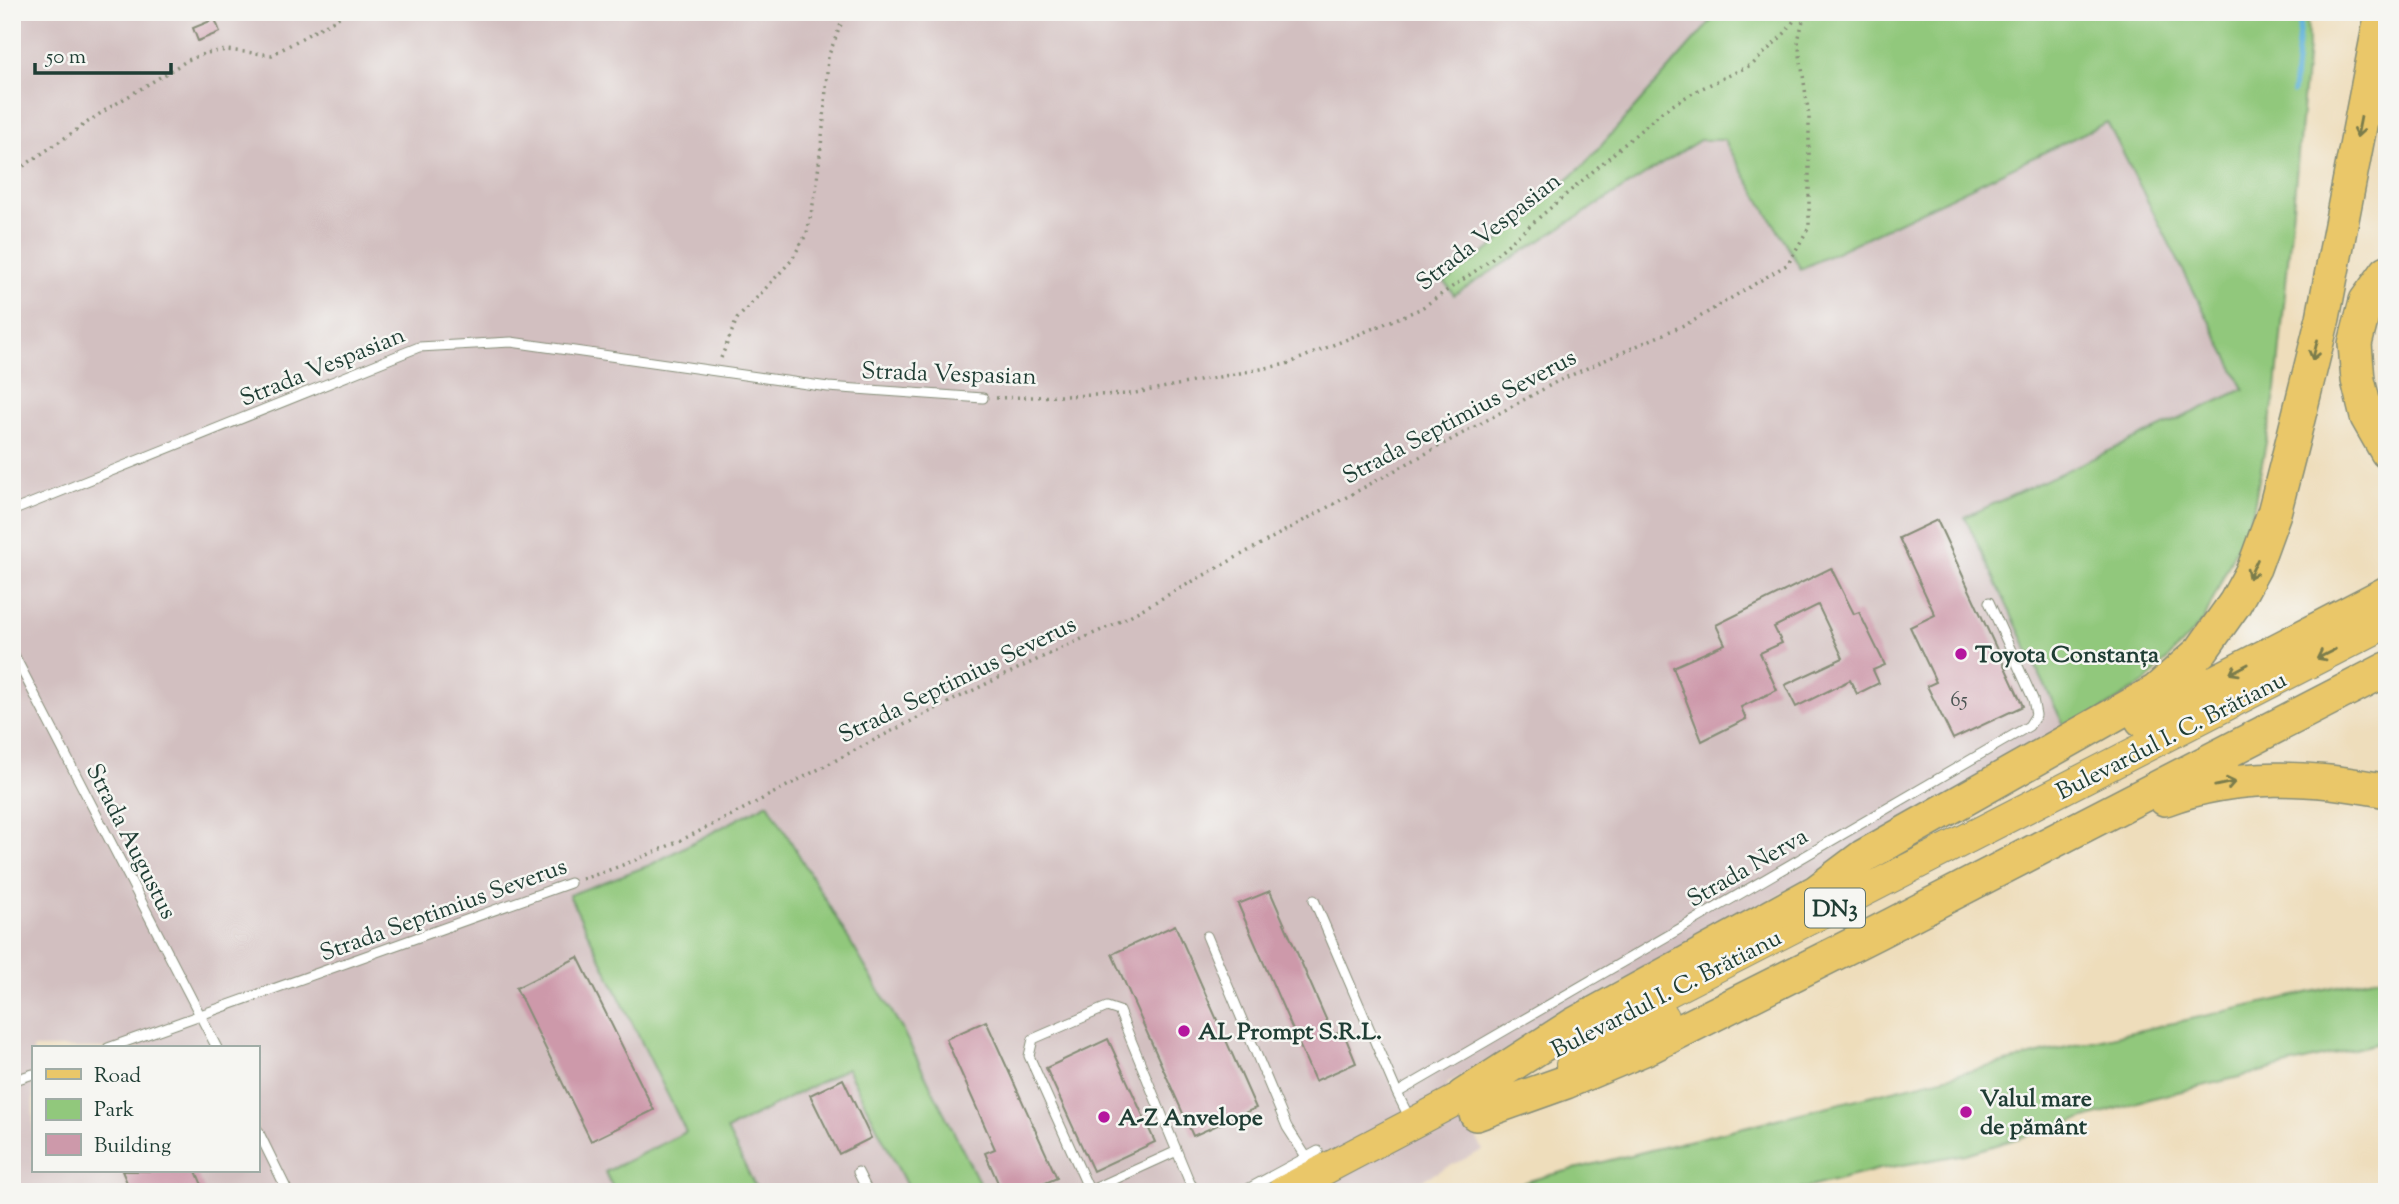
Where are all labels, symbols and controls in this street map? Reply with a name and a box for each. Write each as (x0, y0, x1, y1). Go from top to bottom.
scale bar (35, 32, 172, 76)
text: 50 m (45, 43, 86, 73)
one-way arrow (2352, 115, 2366, 138)
street label: Strada Vespasian (1410, 165, 1569, 300)
street label: Strada Vespasian (235, 319, 410, 416)
one-way arrow (2308, 339, 2321, 361)
street label: Strada Septimius Severus (1337, 342, 1583, 494)
street label: Strada Vespasian (861, 355, 1037, 395)
one-way arrow (2246, 558, 2259, 579)
street label: Strada Septimius Severus (833, 608, 1083, 753)
place label: Toyota Constanța (1975, 639, 2160, 673)
marker: Toyota Constanța (1953, 646, 1969, 662)
one-way arrow (2316, 648, 2337, 662)
one-way arrow (2229, 663, 2250, 677)
street label: Bulevardul I. C. Brătianu (2051, 664, 2293, 810)
house number: 65 (1950, 686, 1968, 716)
street label: Strada Augustus (76, 758, 184, 926)
one-way arrow (2213, 776, 2236, 790)
street label: Strada Nerva (1681, 820, 1815, 917)
street label: Strada Septimius Severus (315, 850, 572, 971)
road number: DN3 (1805, 888, 1865, 928)
street label: Bulevardul I. C. Brătianu (1546, 922, 1788, 1068)
place label: AL Prompt S.R.L. (1198, 1016, 1382, 1050)
marker: AL Prompt S.R.L. (1176, 1023, 1192, 1039)
legend (32, 1046, 259, 1172)
text: Road (94, 1062, 141, 1092)
place label: Valul mare de pământ (1980, 1083, 2092, 1145)
text: Park (94, 1096, 135, 1126)
place label: A-Z Anvelope (1118, 1102, 1263, 1136)
marker: Valul mare de pământ (1958, 1104, 1974, 1120)
marker: A-Z Anvelope (1096, 1109, 1112, 1125)
text: Building (94, 1132, 171, 1162)

